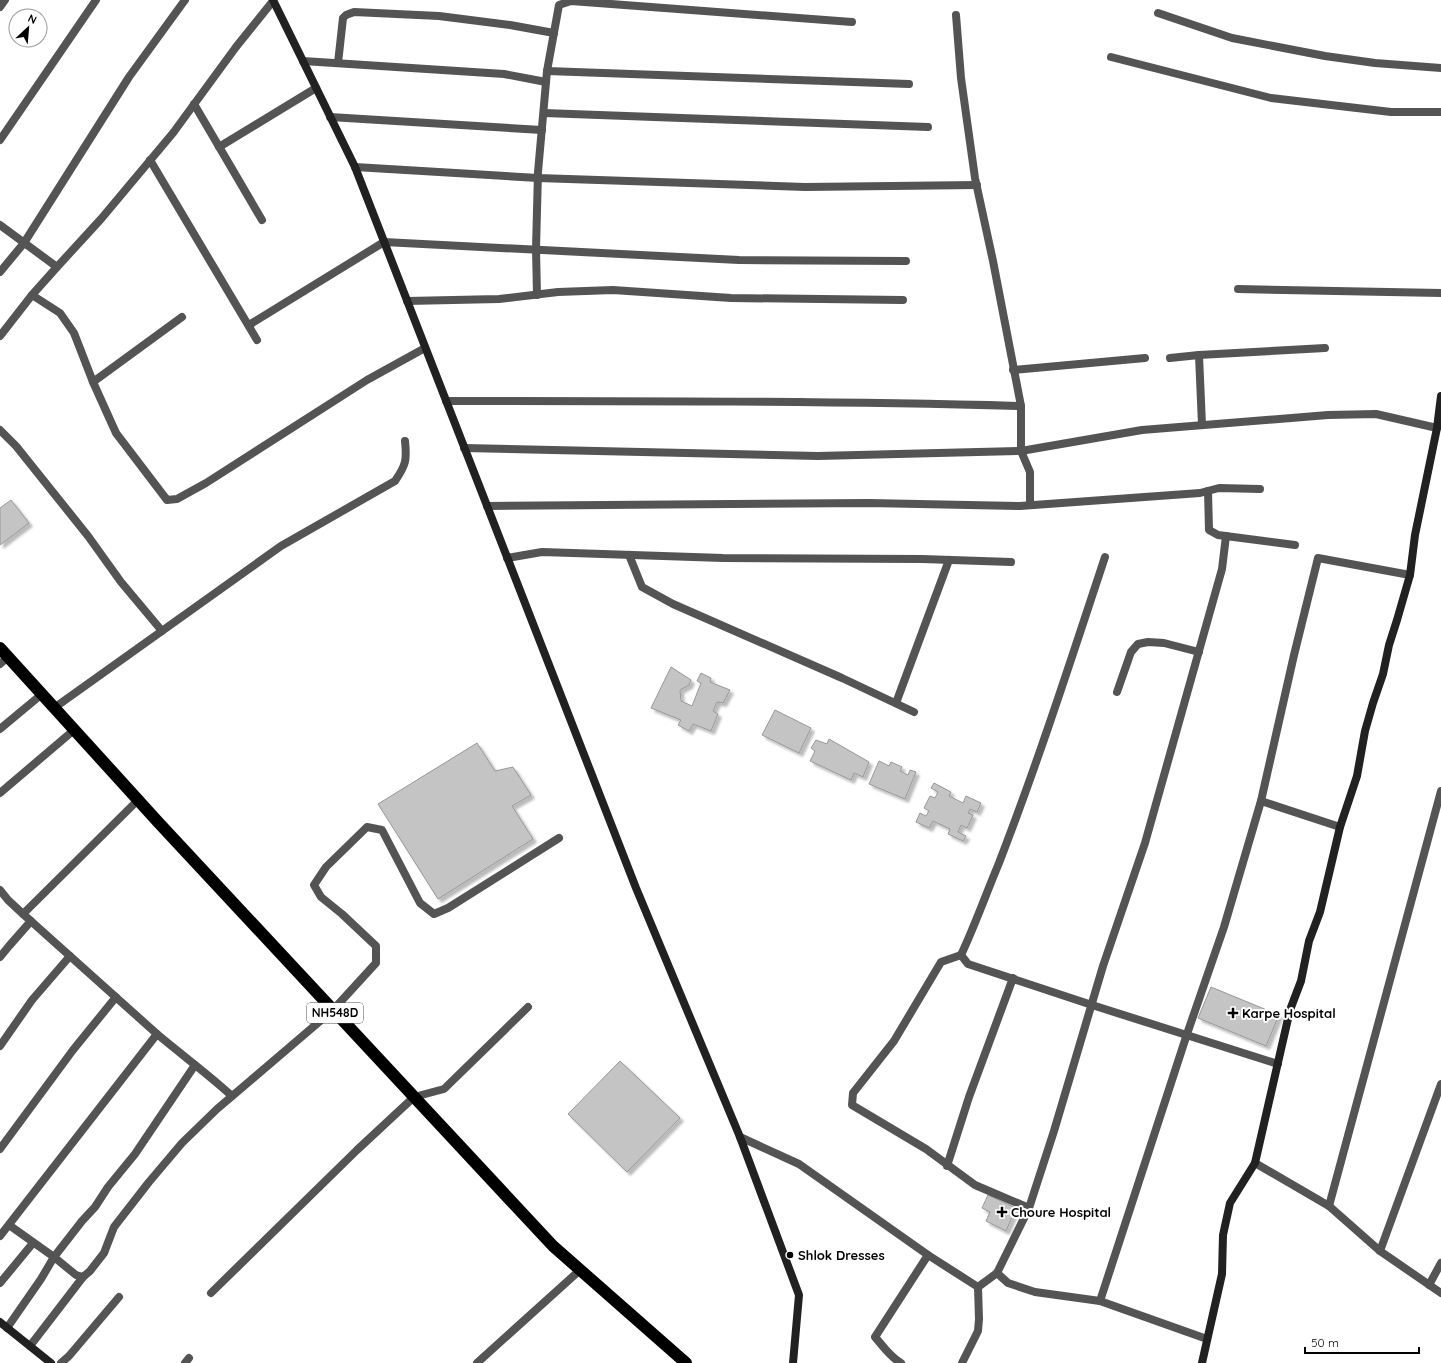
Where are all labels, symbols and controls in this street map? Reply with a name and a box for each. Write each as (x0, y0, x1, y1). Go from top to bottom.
north arrow (8, 8, 48, 48)
text: N (26, 11, 39, 27)
road number: NH548D (307, 1003, 363, 1023)
place label: Karpe Hospital (1242, 1005, 1336, 1021)
marker: Karpe Hospital (1227, 1007, 1239, 1019)
place label: Choure Hospital (1011, 1204, 1111, 1220)
marker: Choure Hospital (996, 1206, 1008, 1218)
place label: Shlok Dresses (798, 1247, 885, 1263)
marker: Shlok Dresses (785, 1250, 795, 1260)
scale bar (1305, 1329, 1419, 1355)
text: 50 m (1311, 1335, 1339, 1350)

